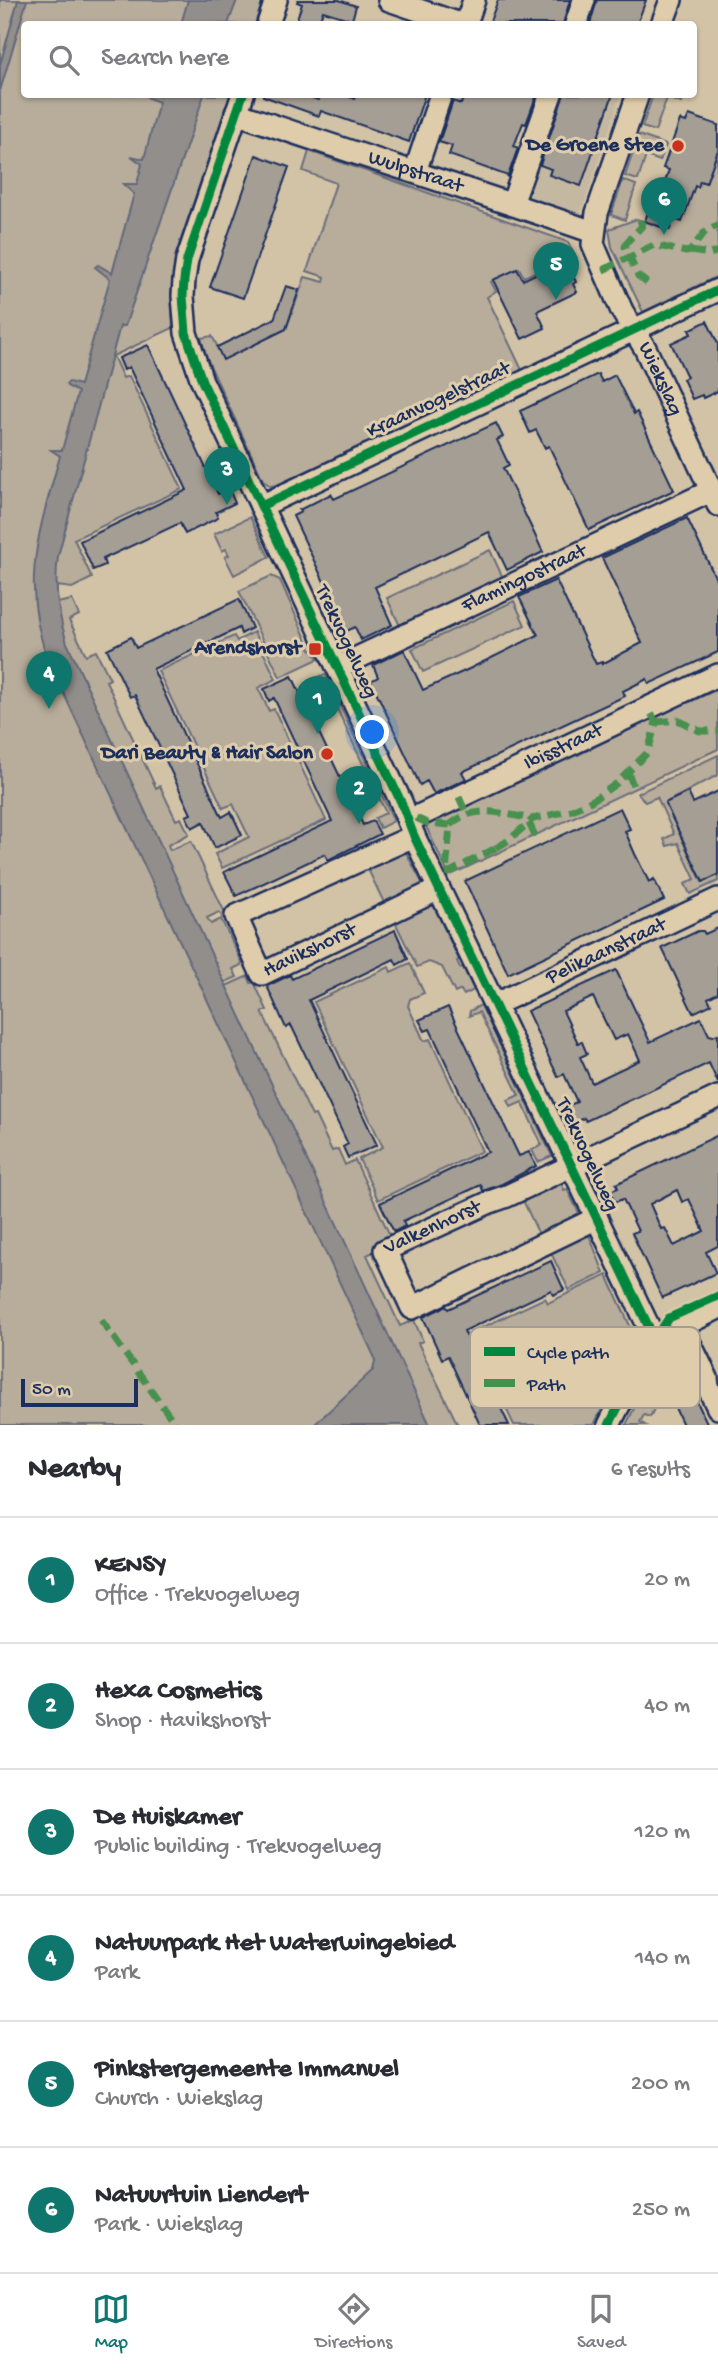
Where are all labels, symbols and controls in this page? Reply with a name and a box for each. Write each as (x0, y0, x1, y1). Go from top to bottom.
search box (21, 21, 697, 98)
icon: search (45, 41, 83, 79)
text: Search here (101, 44, 229, 75)
place label: De Groene Stee (524, 134, 665, 159)
marker: De Groene Stee (670, 138, 686, 154)
street label: Wulpstraat (365, 145, 468, 201)
pin: 6 (641, 177, 687, 235)
pin: 5 (533, 242, 579, 300)
street label: Wiekslag (632, 338, 687, 420)
street label: Kraanvogelstraat (363, 356, 517, 445)
pin: 3 (204, 447, 250, 505)
street label: Flamingostraat (457, 538, 593, 620)
street label: Trekvogelweg (307, 580, 382, 703)
place label: Arendshorst (193, 637, 303, 662)
marker: Arendshorst (307, 641, 323, 657)
pin: 4 (26, 651, 72, 709)
pin: 1 (295, 676, 341, 734)
your location (355, 715, 389, 749)
street label: Ibisstraat (520, 717, 609, 777)
place label: Dari Beauty & Hair Salon (100, 742, 314, 767)
marker: Dari Beauty & Hair Salon (319, 746, 335, 762)
pin: 2 (336, 766, 382, 824)
street label: Pelikaanstraat (541, 912, 673, 991)
street label: Havikshorst (259, 917, 363, 984)
street label: Trekvogelweg (548, 1093, 623, 1216)
street label: Valkenhorst (379, 1194, 487, 1262)
legend (470, 1327, 700, 1408)
text: Cycle path (527, 1343, 609, 1366)
text: Path (526, 1375, 566, 1398)
scale bar (21, 1376, 138, 1408)
text: 50 m (32, 1379, 71, 1402)
text: Nearby (28, 1453, 121, 1488)
text: 6 results (611, 1457, 690, 1484)
text: KENSY (95, 1551, 167, 1582)
text: 1 (46, 1567, 56, 1594)
text: 20 m (644, 1567, 690, 1594)
text: Office · Trekvogelweg (95, 1582, 300, 1609)
text: Hexa Cosmetics (95, 1677, 261, 1708)
text: 2 (45, 1693, 57, 1720)
text: 40 m (644, 1693, 690, 1720)
text: Shop · Havikshorst (95, 1708, 269, 1735)
text: De Huiskamer (95, 1803, 241, 1834)
text: 3 (45, 1819, 57, 1846)
text: 120 m (635, 1819, 690, 1846)
text: Public building · Trekvogelweg (95, 1834, 382, 1861)
text: Natuurpark Het Waterwingebied (95, 1929, 454, 1960)
text: 4 (46, 1945, 56, 1972)
text: 140 m (635, 1945, 690, 1972)
text: Park (95, 1960, 139, 1987)
text: Pinkstergemeente Immanuel (95, 2055, 399, 2086)
text: 5 (45, 2071, 57, 2098)
text: 200 m (631, 2071, 690, 2098)
text: Church · Wiekslag (95, 2086, 263, 2113)
text: Natuurtuin Liendert (95, 2181, 307, 2212)
text: 6 (45, 2197, 57, 2224)
text: 250 m (632, 2197, 690, 2224)
text: Park · Wiekslag (95, 2212, 243, 2239)
tab: Map (92, 2290, 130, 2355)
tab: Directions (315, 2290, 392, 2355)
tab: Saved (577, 2290, 626, 2355)

